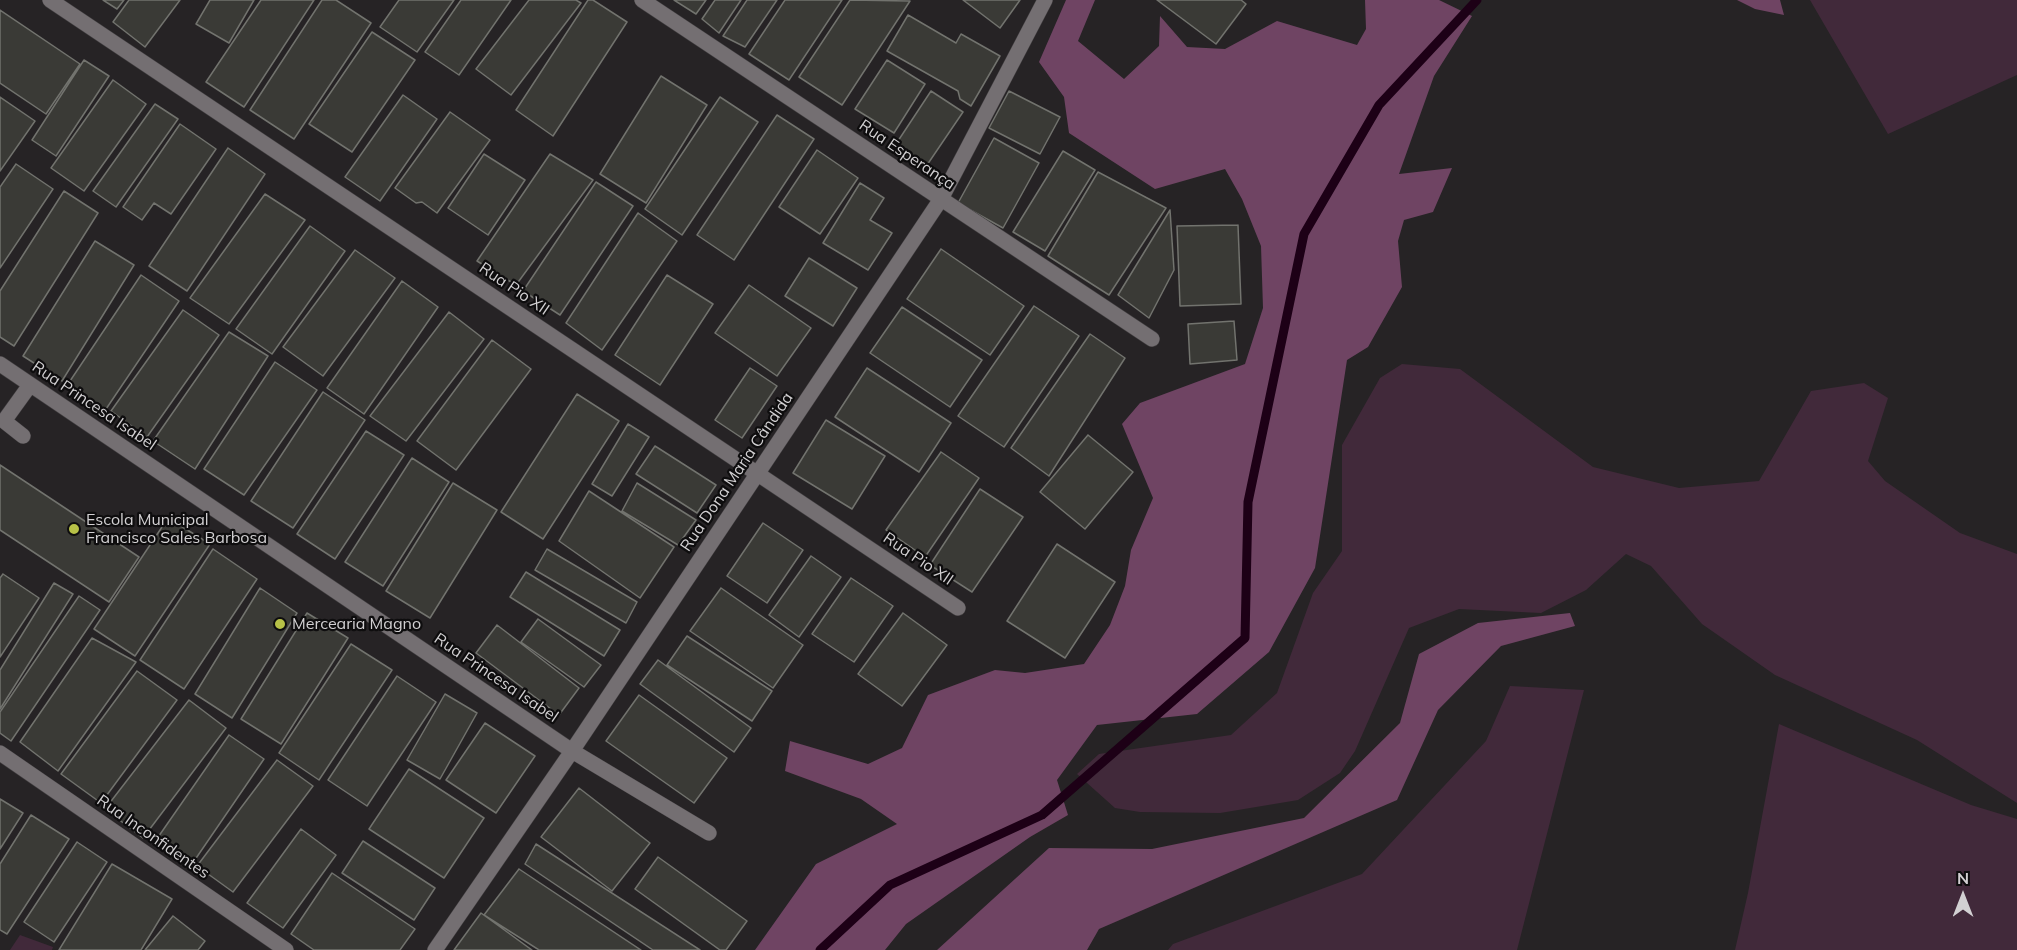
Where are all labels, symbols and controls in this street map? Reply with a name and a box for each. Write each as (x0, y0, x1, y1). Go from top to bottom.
street label: Rua Esperança (855, 116, 959, 194)
street label: Rua Pio XII (475, 259, 553, 319)
street label: Rua Princesa Isabel (28, 357, 160, 455)
street label: Rua Dona Maria Cândida (677, 389, 797, 555)
place label: Escola Municipal Francisco Sales Barbosa (86, 510, 267, 548)
marker: Escola Municipal Francisco Sales Barbosa (67, 522, 81, 536)
street label: Rua Pio XII (879, 529, 957, 589)
place label: Mercearia Magno (292, 614, 421, 634)
marker: Mercearia Magno (273, 617, 287, 631)
street label: Rua Princesa Isabel (430, 629, 562, 727)
street label: Rua Inconfidentes (93, 791, 213, 883)
north arrow (1933, 866, 1993, 926)
text: N (1957, 868, 1969, 888)

